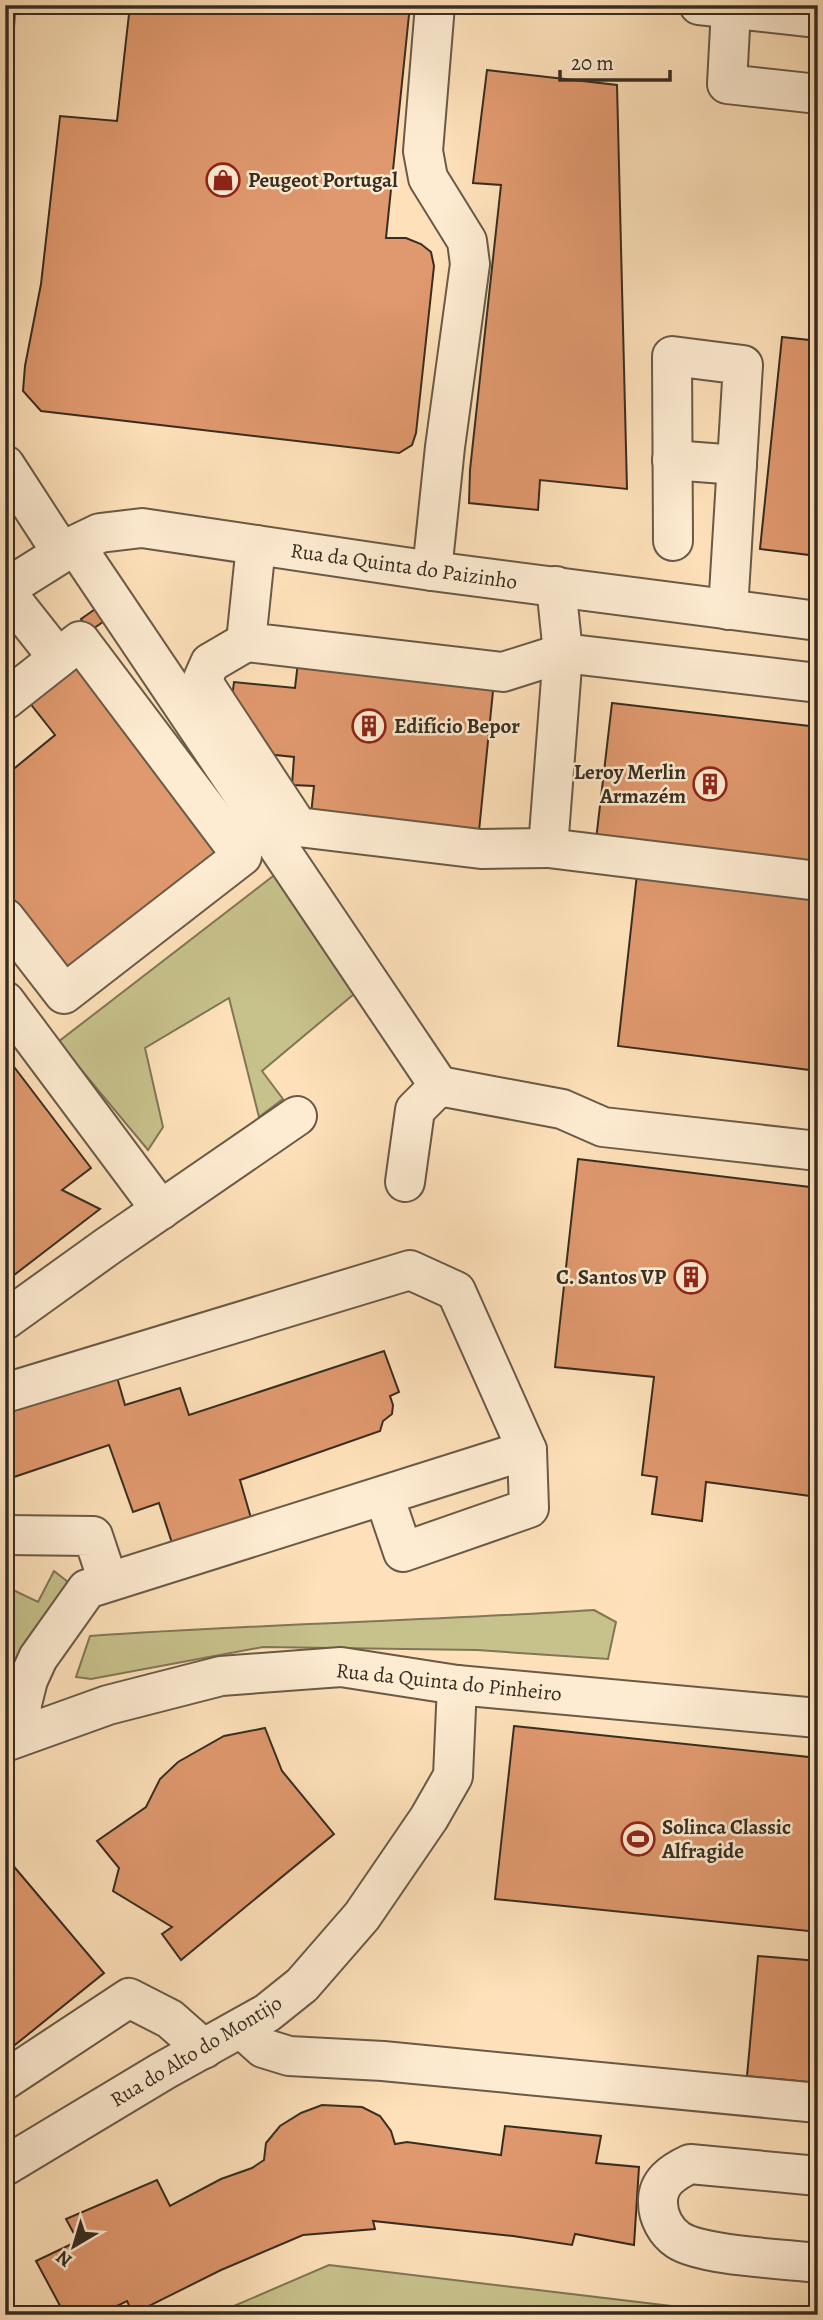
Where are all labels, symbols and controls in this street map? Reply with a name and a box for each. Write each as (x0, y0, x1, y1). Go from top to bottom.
scale bar (560, 38, 671, 82)
text: 20 m (571, 49, 614, 77)
shop icon: Peugeot Portugal (204, 161, 242, 199)
place label: Peugeot Portugal (248, 166, 398, 194)
street label: Rua da Quinta do Paizinho (289, 536, 519, 596)
building icon: Edifício Bepor (350, 707, 388, 745)
place label: Edifício Bepor (394, 712, 520, 740)
place label: Leroy Merlin Armazém (574, 758, 686, 810)
building icon: Leroy Merlin Armazém (691, 765, 729, 803)
building icon: C. Santos VP (672, 1258, 710, 1296)
place label: C. Santos VP (556, 1263, 666, 1291)
street label: Rua da Quinta do Pinheiro (335, 1656, 563, 1708)
place label: Solinca Classic Alfragide (661, 1813, 791, 1865)
sports icon: Solinca Classic Alfragide (619, 1820, 657, 1858)
street label: Rua do Alto do Montijo (105, 1989, 287, 2113)
north arrow (38, 2212, 108, 2282)
text: N (51, 2244, 78, 2273)

